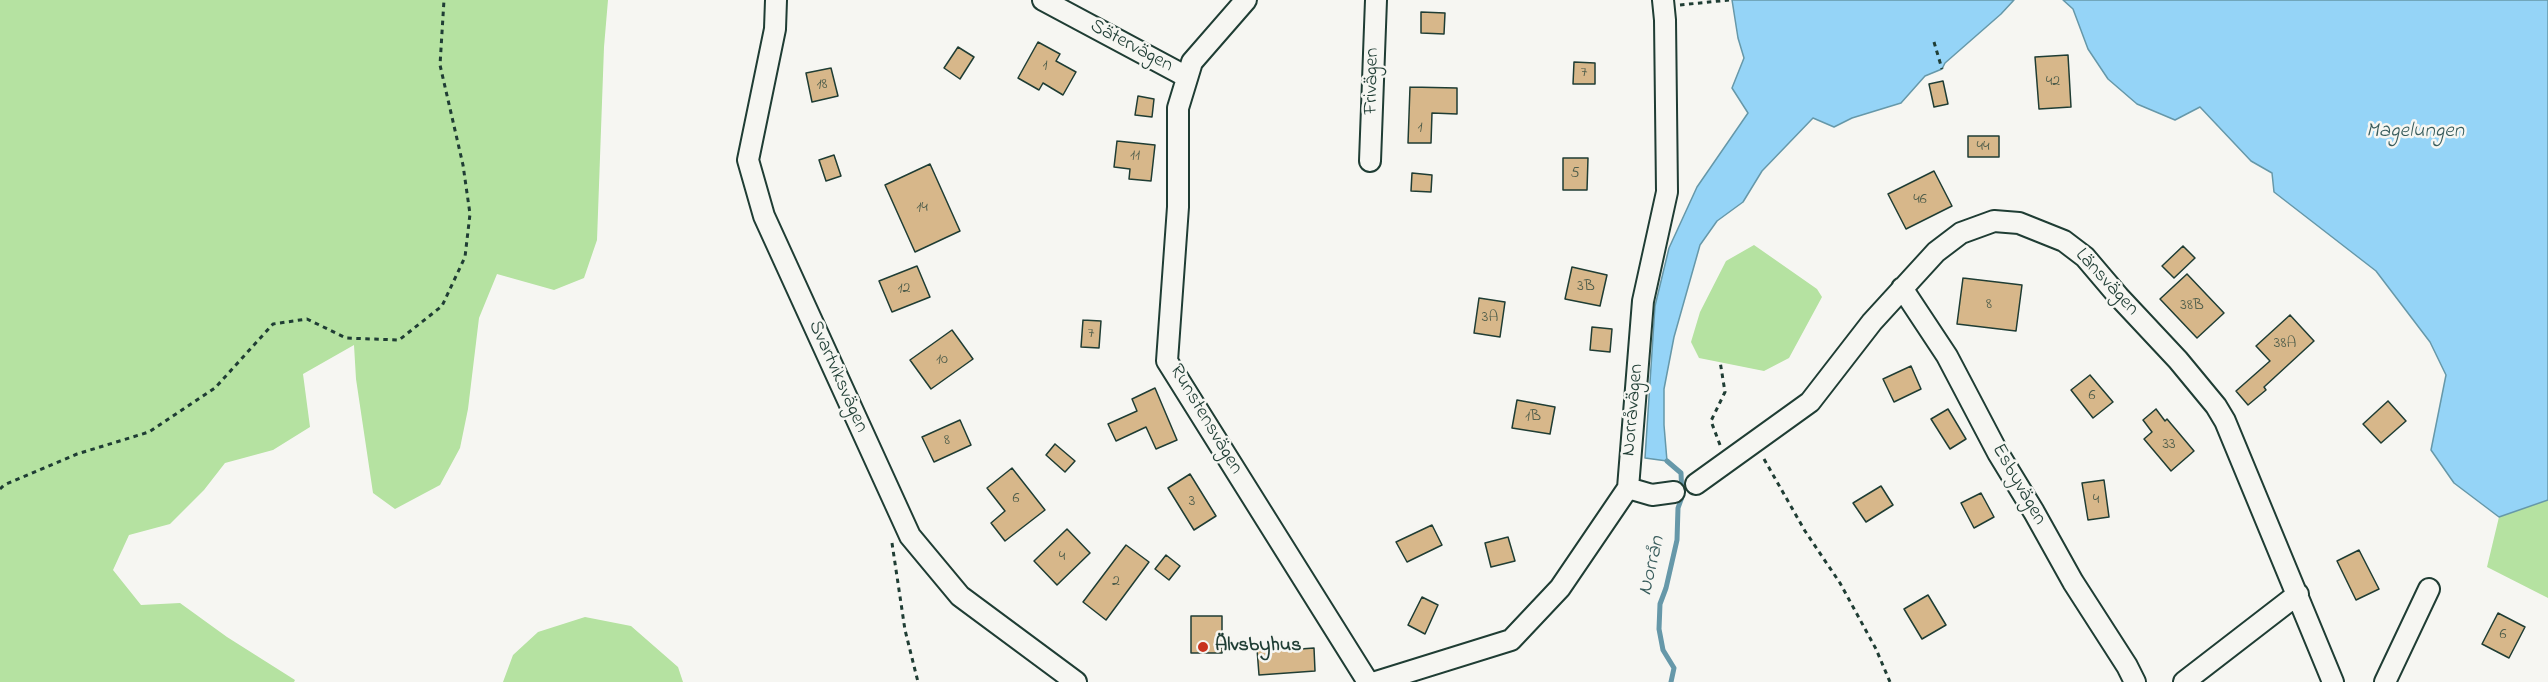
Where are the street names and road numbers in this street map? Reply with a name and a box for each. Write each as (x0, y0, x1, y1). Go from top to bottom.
street label: Sätervägen (1085, 15, 1177, 79)
street label: Frivägen (1360, 47, 1386, 115)
street label: Länsvägen (2069, 244, 2143, 322)
street label: Svartviksvägen (802, 317, 872, 437)
street label: Runstensvägen (1163, 361, 1247, 479)
street label: Norråvägen (1618, 363, 1650, 457)
street label: Esbyvägen (1985, 440, 2051, 530)

